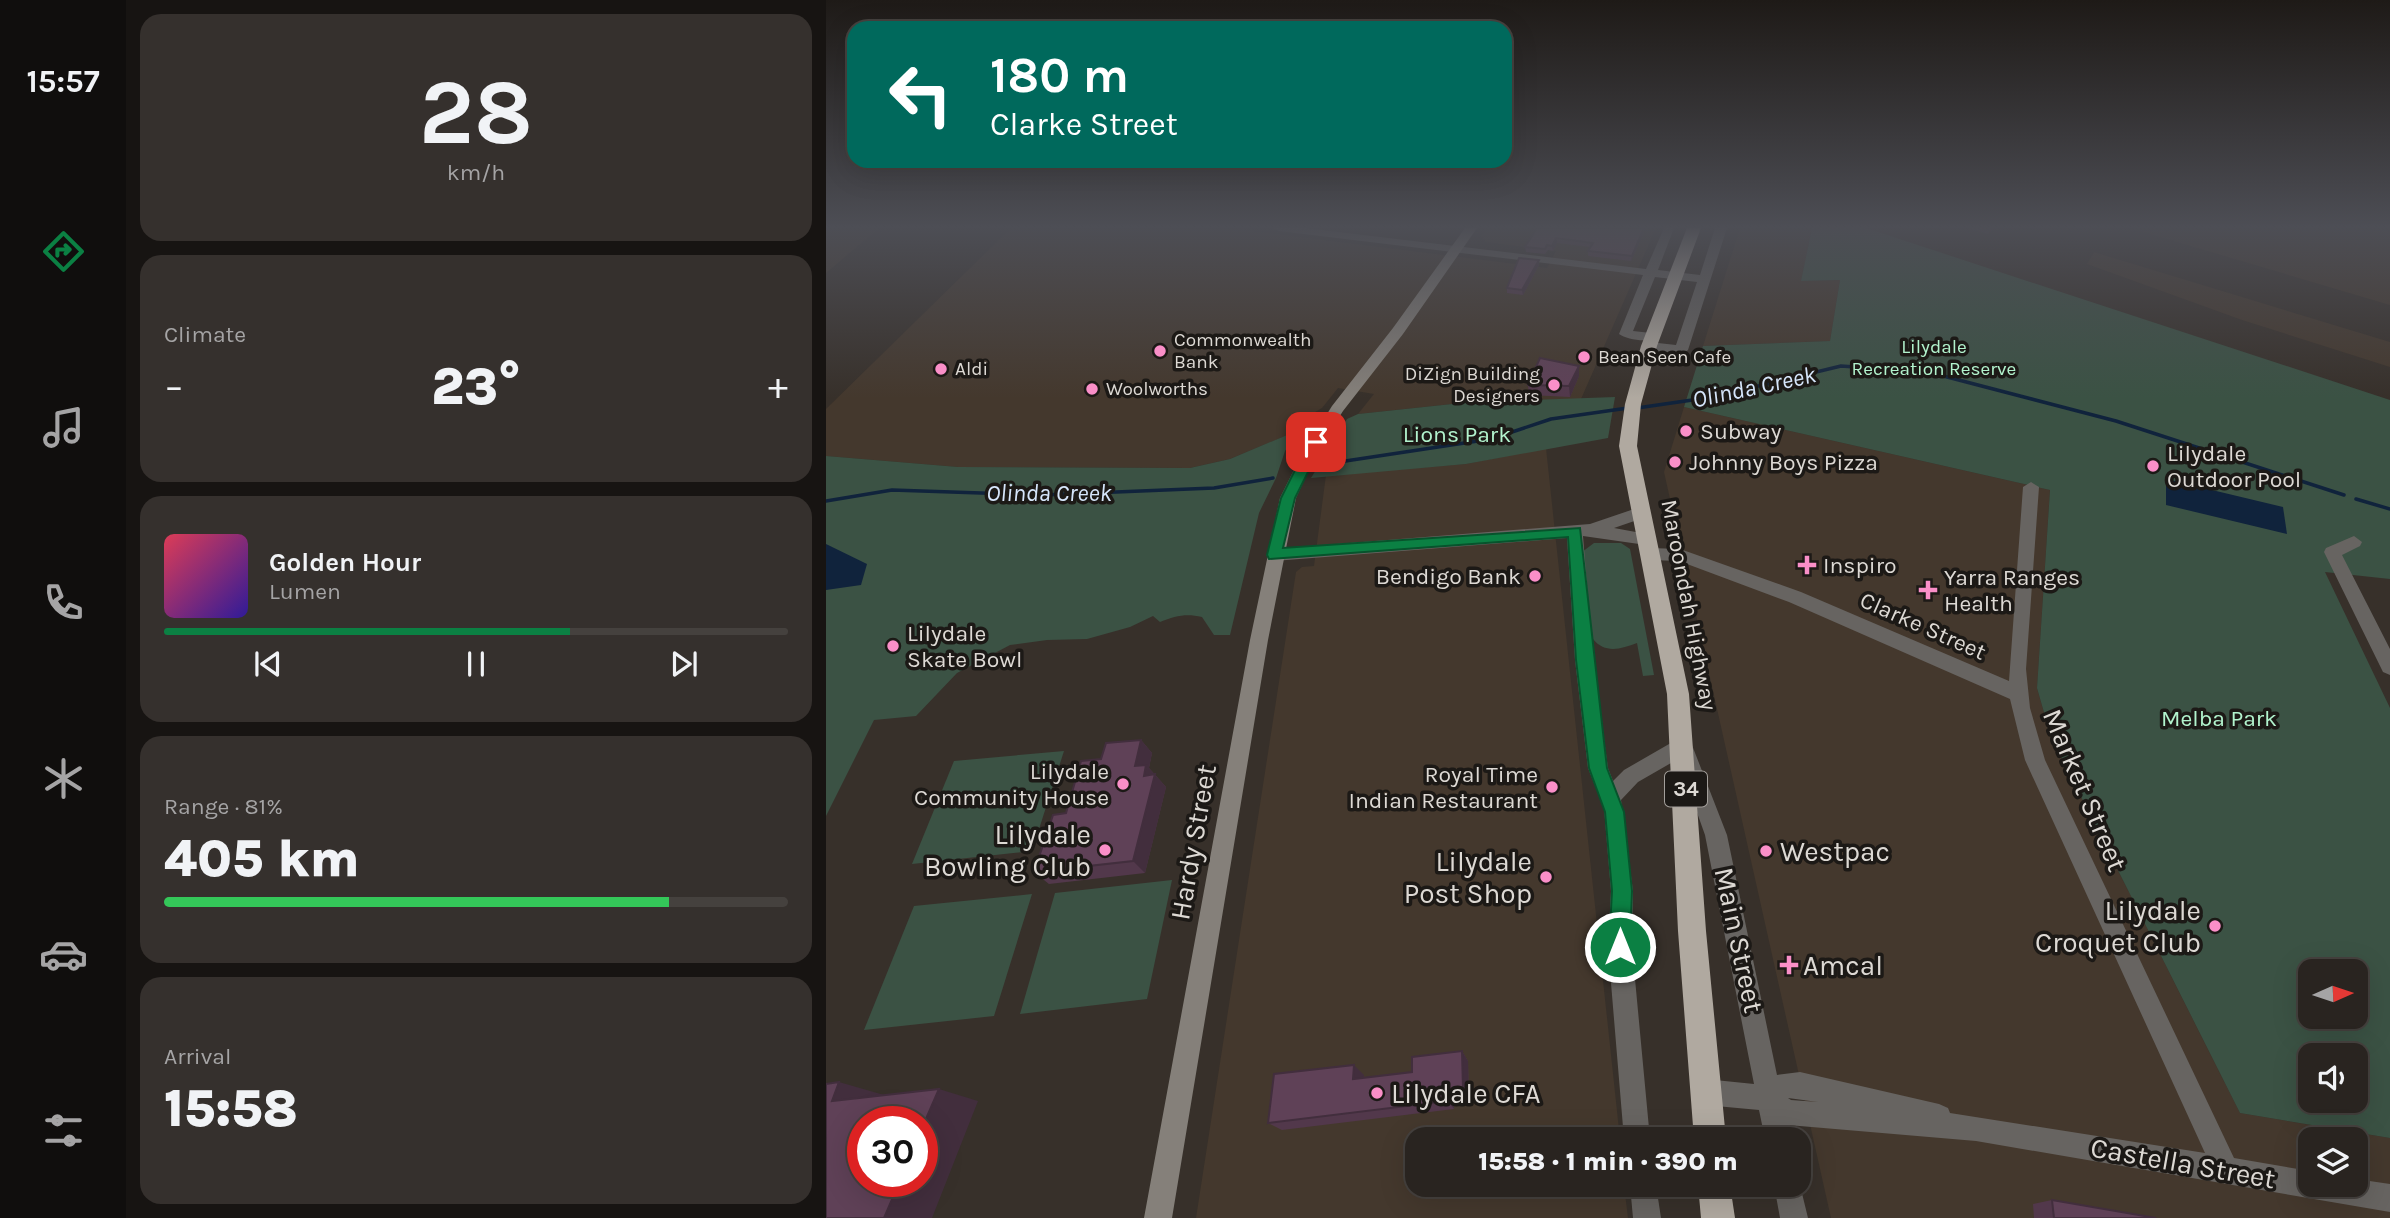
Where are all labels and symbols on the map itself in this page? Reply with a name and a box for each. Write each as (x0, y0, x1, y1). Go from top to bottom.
place label: Commonwealth Bank (1174, 329, 1311, 373)
park label: Lilydale Recreation Reserve (1852, 336, 2016, 380)
marker: Commonwealth Bank (1152, 343, 1168, 359)
place label: Bean Seen Cafe (1598, 346, 1731, 368)
marker: Bean Seen Cafe (1576, 349, 1592, 365)
place label: Aldi (955, 358, 988, 380)
water label: Olinda Creek (1690, 360, 1819, 414)
marker: Aldi (933, 361, 949, 377)
place label: DiZign Building Designers (1405, 363, 1540, 407)
marker: DiZign Building Designers (1546, 377, 1562, 393)
place label: Woolworths (1106, 378, 1208, 400)
marker: Woolworths (1084, 381, 1100, 397)
pin (1286, 412, 1346, 472)
place label: Subway (1700, 418, 1782, 445)
park label: Lions Park (1403, 421, 1511, 448)
marker: Subway (1678, 423, 1694, 439)
place label: Lilydale Outdoor Pool (2167, 440, 2301, 493)
place label: Johnny Boys Pizza (1689, 449, 1878, 476)
marker: Johnny Boys Pizza (1667, 454, 1683, 470)
marker: Lilydale Outdoor Pool (2145, 458, 2161, 474)
water label: Olinda Creek (986, 479, 1113, 507)
street label: Maroondah Highway (1655, 497, 1723, 713)
place label: Inspiro (1823, 552, 1897, 579)
marker: Inspiro (1797, 555, 1817, 575)
place label: Bendigo Bank (1376, 563, 1521, 590)
place label: Yarra Ranges Health (1944, 564, 2080, 617)
marker: Bendigo Bank (1527, 568, 1543, 584)
marker: Yarra Ranges Health (1918, 580, 1938, 600)
street label: Clarke Street (1856, 586, 1990, 666)
place label: Lilydale Skate Bowl (907, 620, 1022, 673)
marker: Lilydale Skate Bowl (885, 638, 901, 654)
street label: Market Street (2036, 704, 2134, 876)
park label: Melba Park (2161, 705, 2277, 732)
place label: Lilydale Community House (914, 758, 1109, 811)
place label: Royal Time Indian Restaurant (1348, 761, 1538, 814)
street label: Hardy Street (1163, 762, 1223, 922)
road number: 34 (1665, 772, 1707, 806)
marker: Lilydale Community House (1115, 776, 1131, 792)
marker: Royal Time Indian Restaurant (1544, 779, 1560, 795)
place label: Lilydale Bowling Club (924, 818, 1091, 883)
place label: Westpac (1780, 835, 1890, 868)
marker: Lilydale Bowling Club (1097, 842, 1113, 858)
marker: Westpac (1758, 843, 1774, 859)
place label: Lilydale Post Shop (1404, 845, 1532, 910)
street label: Main Street (1707, 864, 1771, 1016)
marker: Lilydale Post Shop (1538, 869, 1554, 885)
place label: Lilydale Croquet Club (2035, 894, 2201, 959)
position arrow (1583, 910, 1657, 984)
marker: Lilydale Croquet Club (2207, 918, 2223, 934)
place label: Amcal (1803, 949, 1883, 982)
marker: Amcal (1781, 957, 1797, 973)
north arrow (2298, 959, 2368, 1029)
place label: Lilydale CFA (1391, 1077, 1541, 1110)
marker: Lilydale CFA (1369, 1085, 1385, 1101)
speed limit sign: 30 (847, 1106, 938, 1197)
street label: Castella Street (2088, 1131, 2278, 1195)

